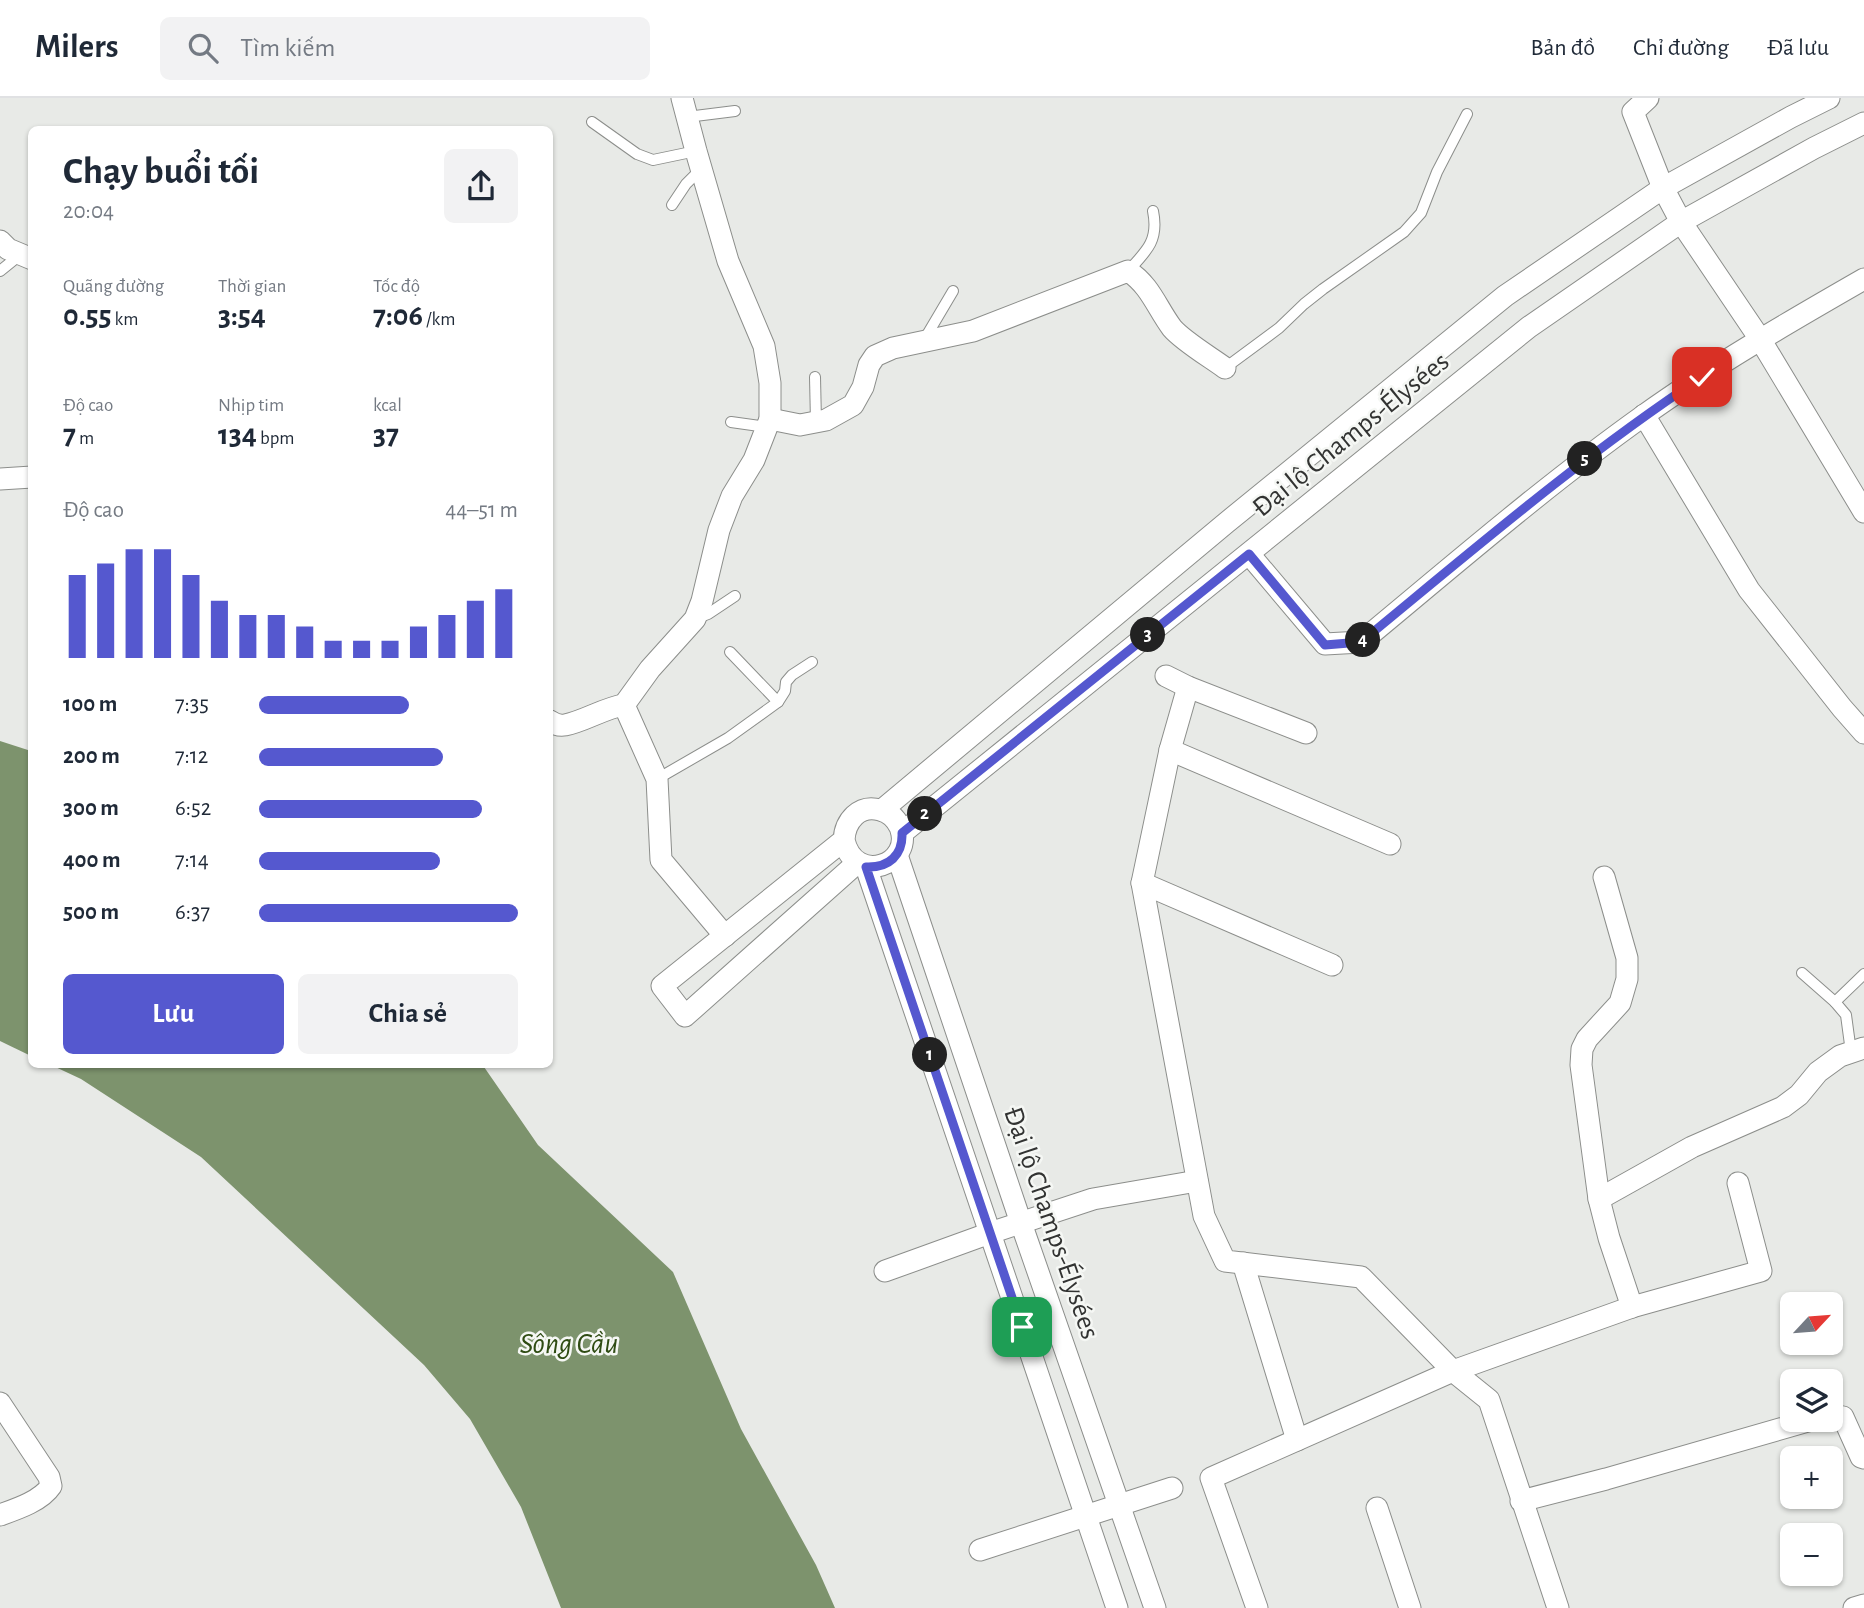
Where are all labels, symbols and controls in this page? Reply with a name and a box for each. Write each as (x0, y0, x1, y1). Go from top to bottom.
search box (160, 17, 650, 80)
icon: search (184, 29, 222, 67)
text: Milers (35, 31, 118, 64)
text: Tìm kiếm (240, 35, 335, 61)
text: Bản đồ (1531, 36, 1595, 60)
text: Chỉ đường (1633, 36, 1729, 60)
text: Đã lưu (1767, 36, 1829, 60)
button: share (444, 149, 518, 223)
text: Chạy buổi tối (63, 153, 259, 191)
text: 20:04 (63, 200, 114, 223)
text: Quãng đường (63, 277, 164, 296)
text: Thời gian (218, 277, 286, 296)
text: Tốc độ (373, 277, 420, 296)
text: 0.55 (63, 301, 111, 331)
text: 3:54 (218, 301, 266, 331)
text: 7:06 (373, 301, 423, 331)
text: km (111, 310, 138, 329)
text: /km (423, 310, 455, 329)
street label: Đại lộ Champs-Élysées (1246, 345, 1455, 523)
pin (1672, 347, 1732, 407)
icon: check (1683, 358, 1721, 396)
text: Độ cao (63, 396, 113, 415)
text: Nhịp tim (218, 396, 284, 415)
text: kcal (373, 396, 402, 415)
text: 7 (63, 420, 76, 450)
text: 134 (218, 420, 257, 450)
text: 37 (373, 420, 399, 450)
text: m (76, 429, 94, 448)
text: bpm (257, 429, 294, 448)
pin: 5 (1568, 442, 1602, 476)
text: 5 (1580, 449, 1589, 468)
text: Độ cao (63, 499, 124, 522)
text: 44–51 m (445, 499, 518, 522)
pin: 3 (1130, 618, 1166, 652)
pin: 4 (1346, 622, 1380, 658)
text: 3 (1143, 625, 1152, 644)
text: 4 (1358, 630, 1367, 649)
text: 100 m (63, 693, 117, 716)
text: 7:35 (175, 693, 209, 716)
text: 200 m (63, 745, 120, 768)
text: 7:12 (175, 745, 208, 768)
pin: 2 (908, 796, 942, 832)
text: 300 m (63, 797, 119, 820)
text: 6:52 (175, 797, 211, 820)
text: 2 (920, 804, 929, 823)
text: 400 m (63, 849, 121, 872)
text: 7:14 (175, 849, 209, 872)
text: 500 m (63, 901, 119, 924)
text: 6:37 (175, 901, 210, 924)
button: Lưu (63, 974, 284, 1054)
button: Chia sẻ (298, 974, 518, 1054)
pin: 1 (912, 1038, 948, 1072)
text: 1 (926, 1045, 933, 1064)
street label: Đại lộ Champs-Élysées (998, 1102, 1107, 1343)
north arrow (1780, 1292, 1843, 1354)
map controls (1780, 1292, 1843, 1586)
pin (992, 1297, 1052, 1357)
icon: arrive (1003, 1308, 1041, 1346)
water label: Sông Cầu (520, 1329, 618, 1359)
button: layers (1780, 1369, 1843, 1432)
button: + (1780, 1446, 1843, 1509)
button: − (1780, 1523, 1843, 1586)

